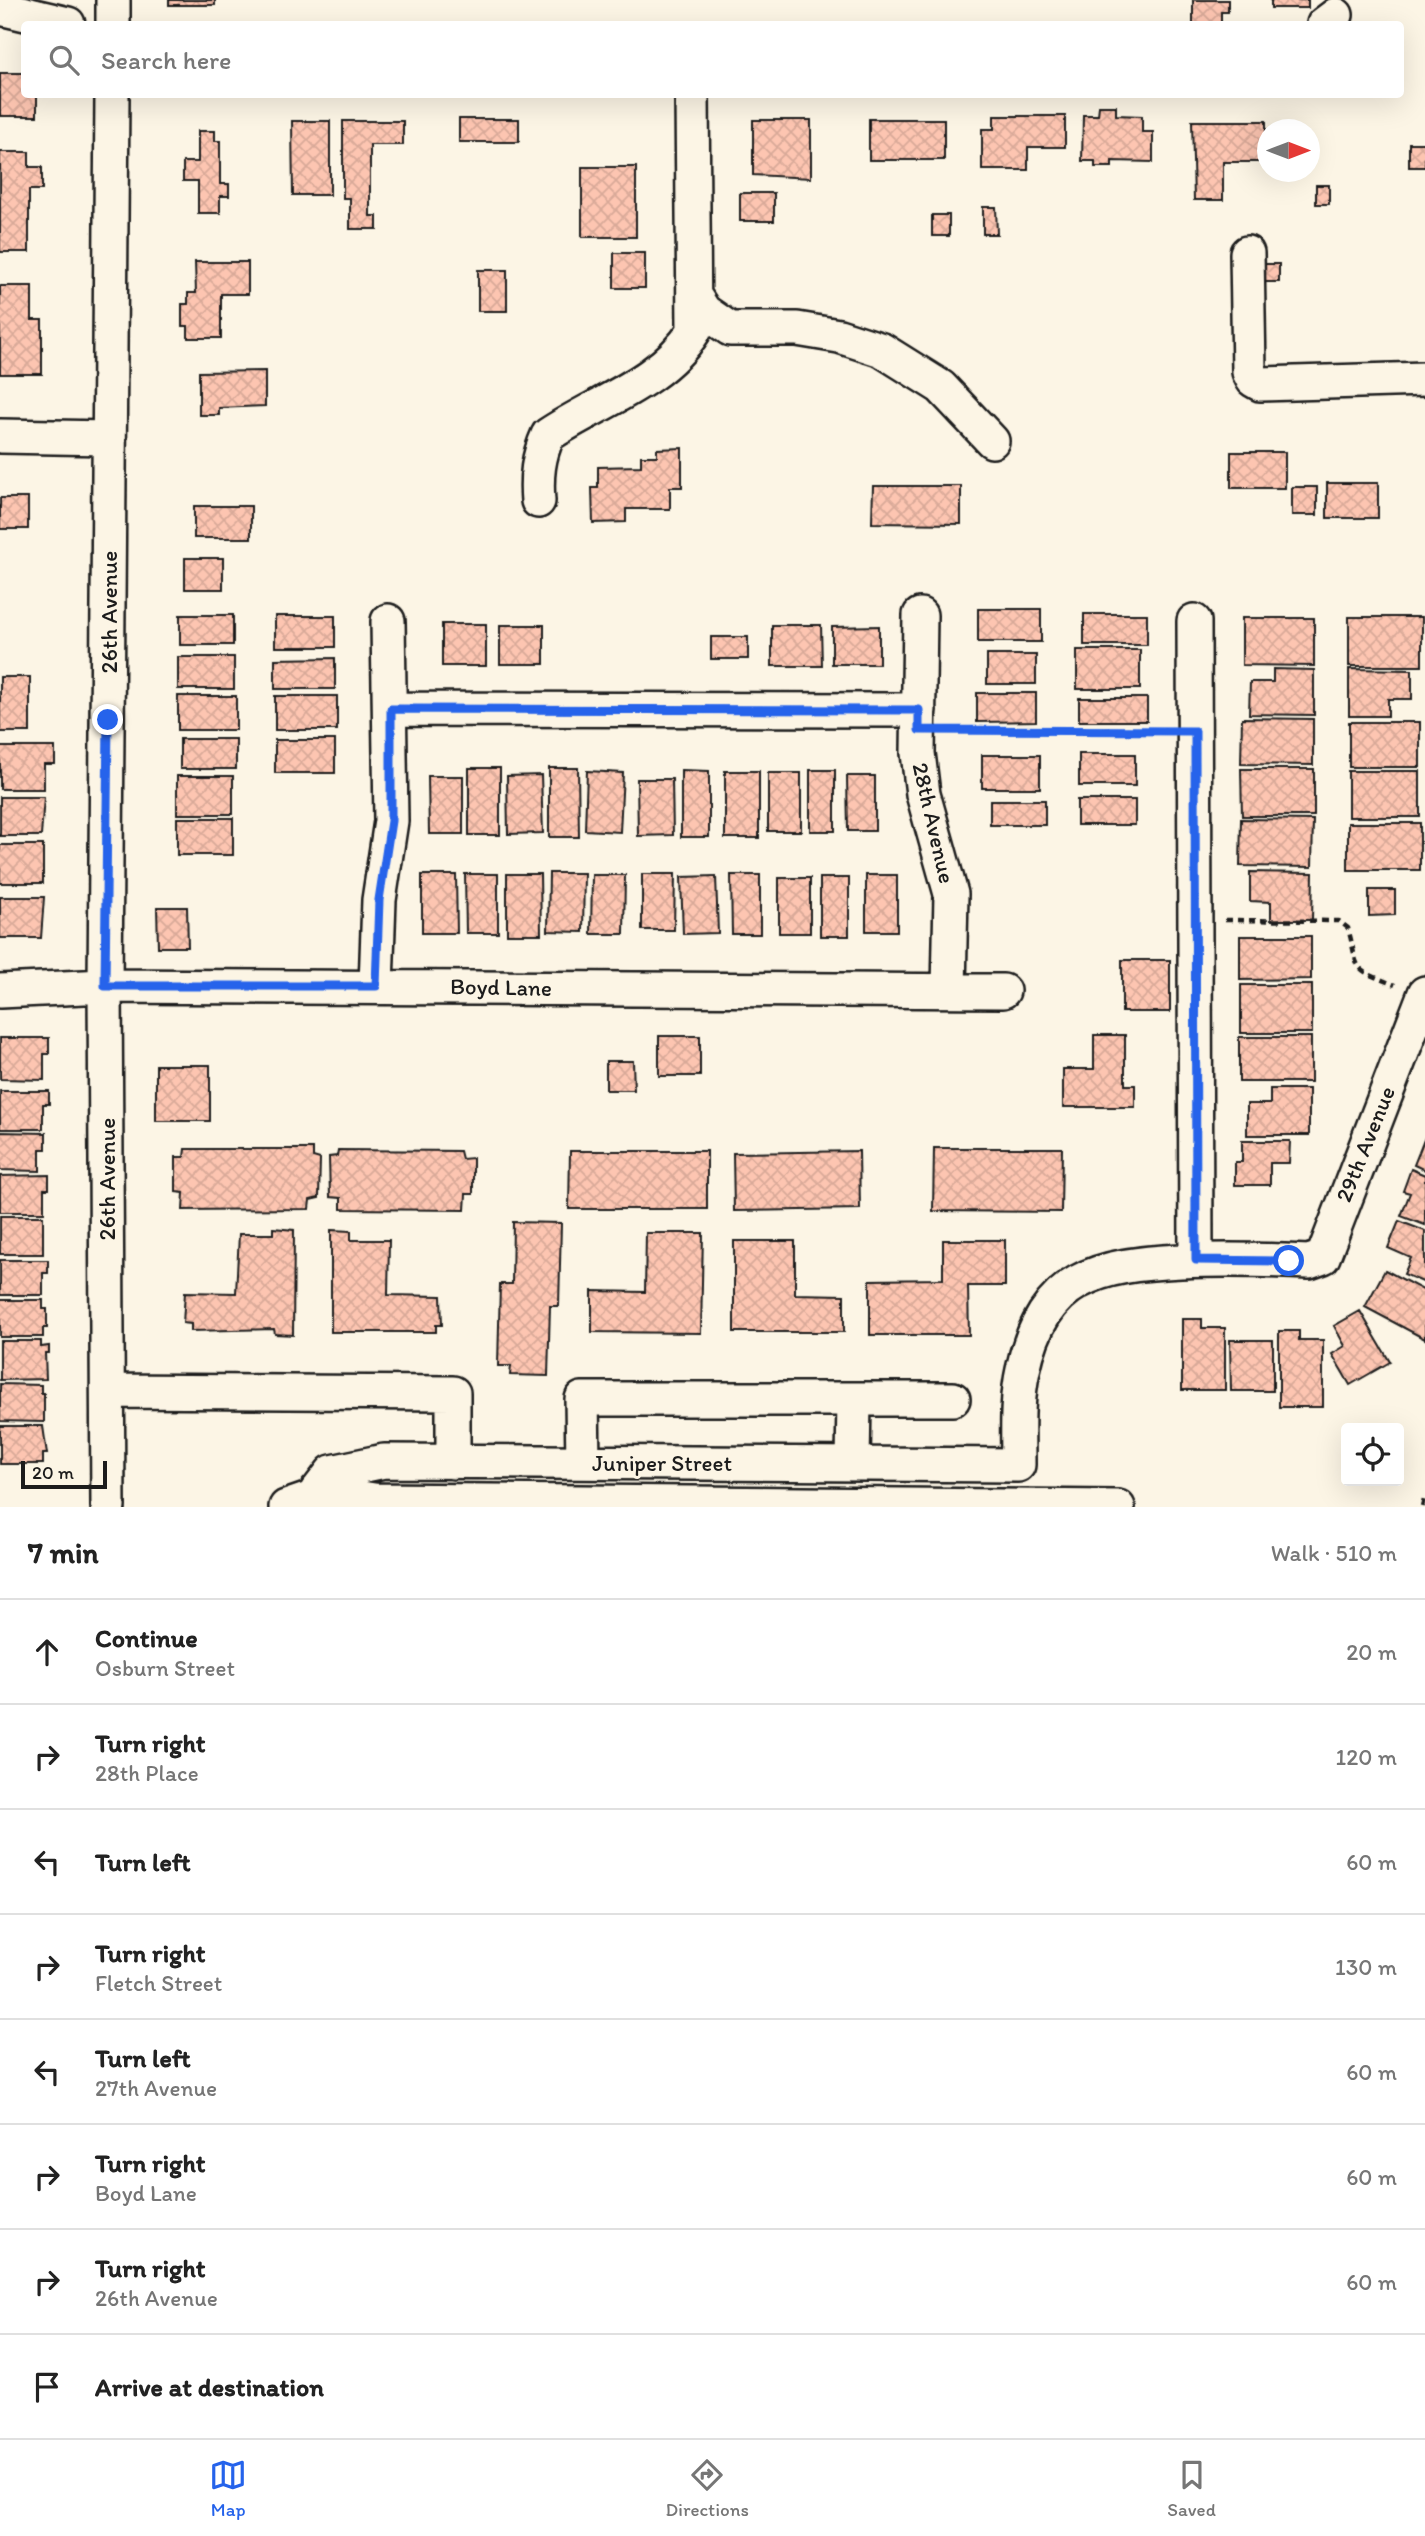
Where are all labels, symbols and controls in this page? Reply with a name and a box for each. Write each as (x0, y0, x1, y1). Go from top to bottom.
search box (21, 21, 1404, 98)
icon: search (45, 41, 83, 79)
text: Search here (101, 44, 231, 76)
north arrow (1257, 119, 1320, 182)
street label: 26th Avenue (95, 551, 123, 673)
route end (92, 704, 123, 735)
street label: 28th Avenue (906, 760, 962, 886)
street label: Boyd Lane (450, 972, 552, 1002)
street label: 29th Avenue (1329, 1082, 1401, 1206)
street label: 26th Avenue (93, 1118, 121, 1240)
route start (1273, 1245, 1304, 1276)
map controls (1341, 1423, 1404, 1486)
button: locate (1341, 1423, 1404, 1486)
street label: Juniper Street (592, 1449, 732, 1477)
scale bar (21, 1458, 107, 1490)
text: 20 m (32, 1461, 74, 1484)
text: 7 min (28, 1534, 99, 1571)
text: Walk · 510 m (1271, 1539, 1397, 1567)
text: Continue (95, 1622, 198, 1654)
icon: ahead (28, 1633, 66, 1671)
text: 20 m (1346, 1638, 1397, 1666)
text: Osburn Street (95, 1654, 235, 1682)
text: Turn right (95, 1727, 206, 1759)
icon: right (28, 1738, 66, 1776)
text: 120 m (1336, 1743, 1397, 1771)
text: 28th Place (95, 1759, 199, 1787)
icon: left (28, 1843, 66, 1881)
text: Turn left (95, 1846, 191, 1878)
text: 60 m (1346, 1848, 1397, 1876)
text: Turn right (95, 1937, 206, 1969)
icon: right (28, 1948, 66, 1986)
text: 130 m (1335, 1953, 1397, 1981)
text: Fletch Street (95, 1969, 222, 1997)
text: Turn left (95, 2042, 191, 2074)
icon: left (28, 2053, 66, 2091)
text: 60 m (1346, 2058, 1397, 2086)
text: 27th Avenue (95, 2074, 217, 2102)
text: Turn right (95, 2147, 206, 2179)
icon: right (28, 2158, 66, 2196)
text: 60 m (1346, 2163, 1397, 2191)
text: Boyd Lane (95, 2179, 197, 2207)
text: Turn right (95, 2252, 206, 2284)
icon: right (28, 2263, 66, 2301)
text: 60 m (1346, 2268, 1397, 2296)
text: 26th Avenue (95, 2284, 218, 2312)
icon: arrive (28, 2368, 66, 2406)
text: Arrive at destination (95, 2371, 324, 2403)
tab: Map (209, 2456, 247, 2521)
tab: Directions (665, 2456, 749, 2521)
tab: Saved (1167, 2456, 1216, 2521)

